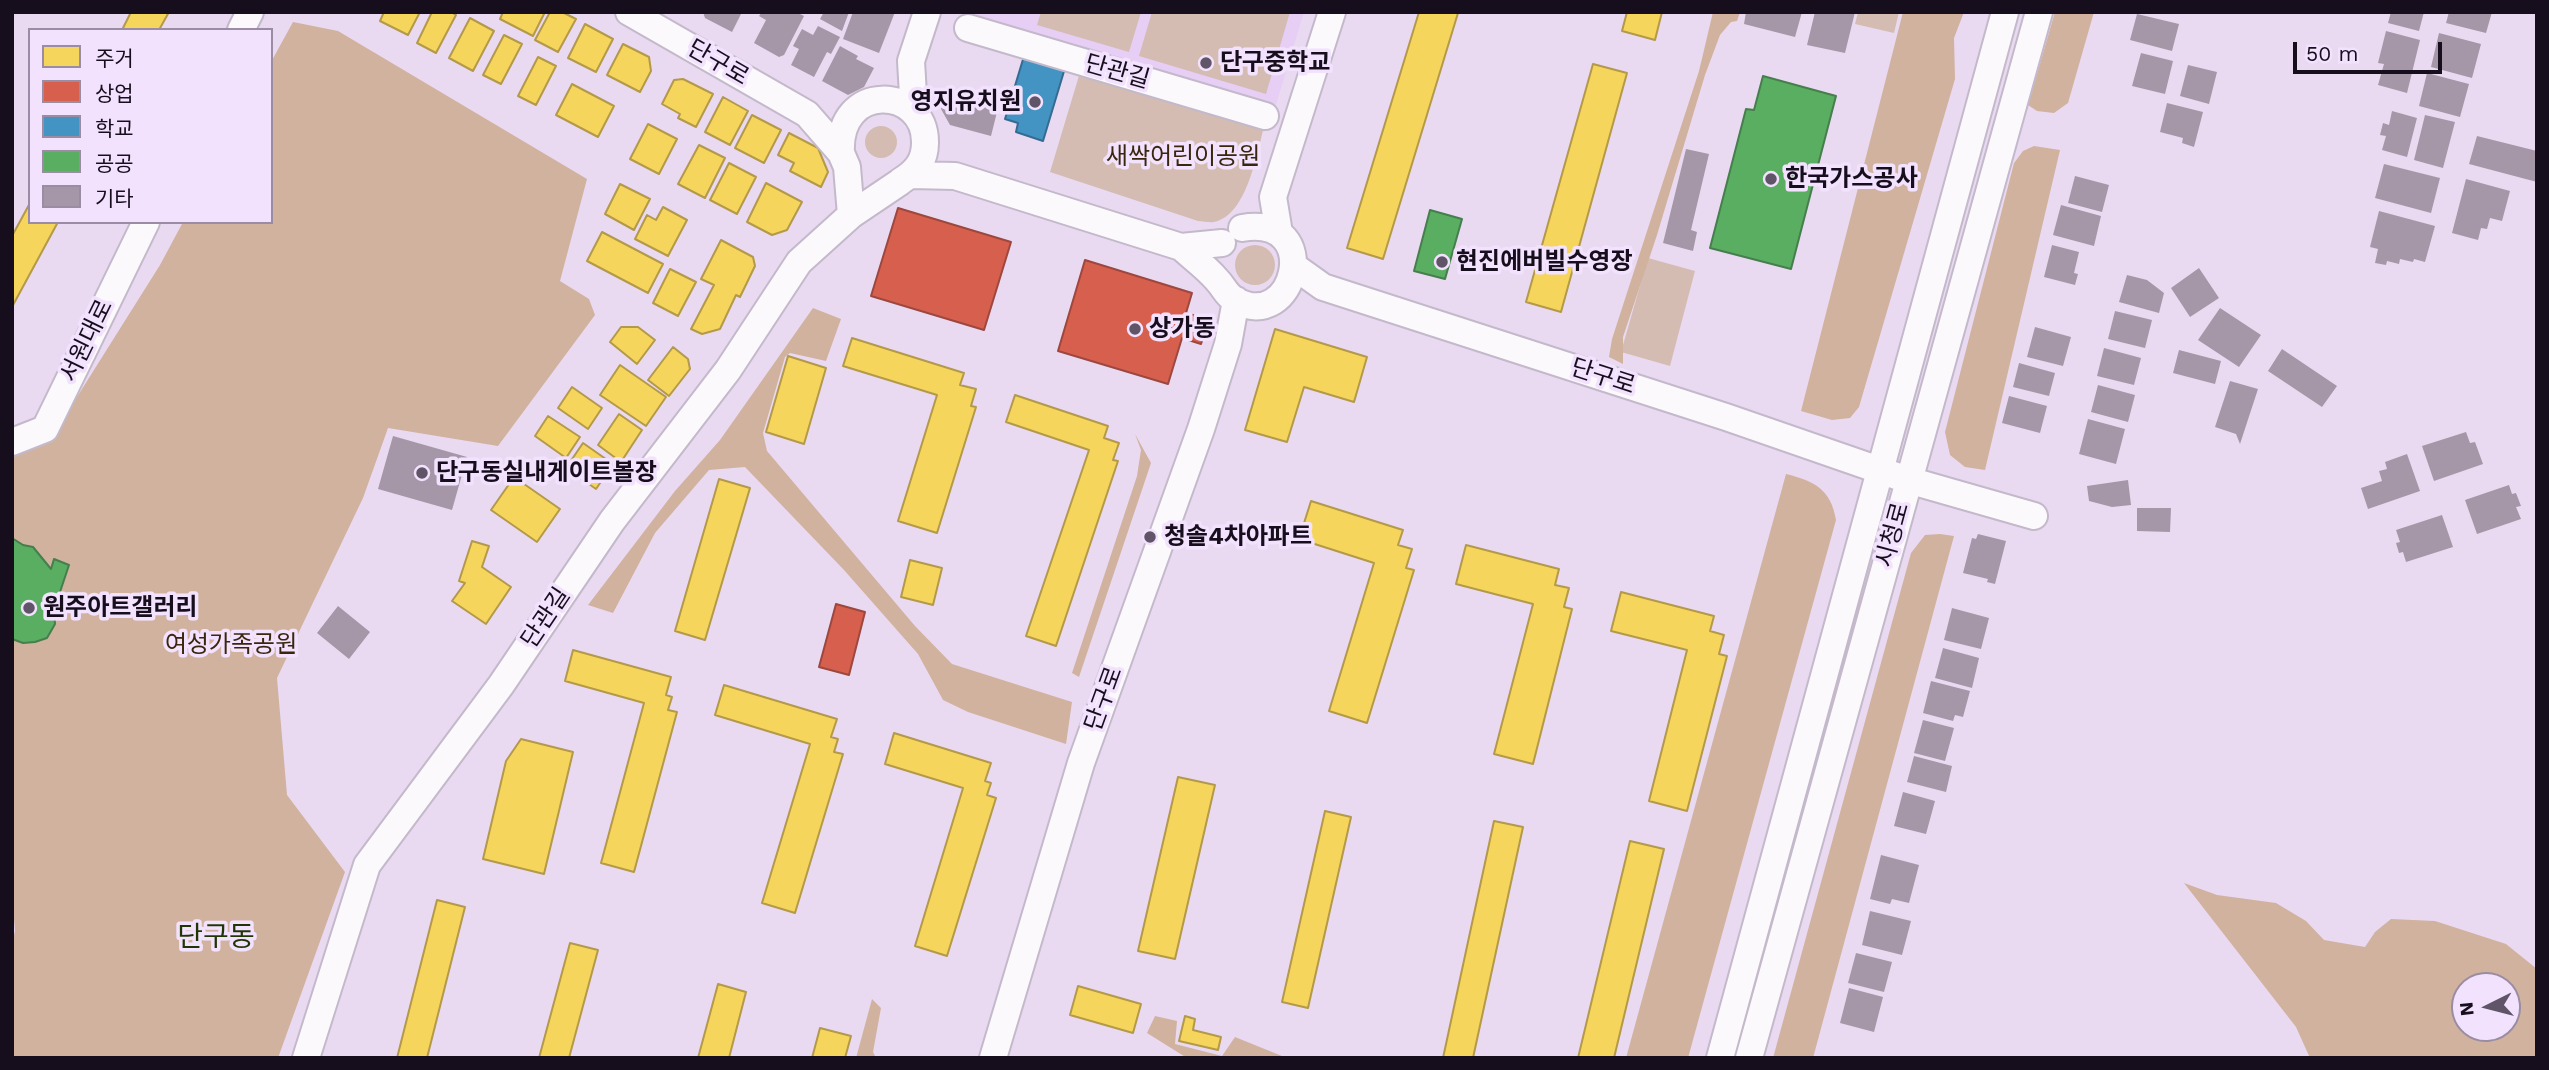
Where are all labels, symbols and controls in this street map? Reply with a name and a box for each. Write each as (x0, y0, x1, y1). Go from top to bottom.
legend (28, 28, 273, 224)
scale bar (2297, 28, 2446, 72)
street label: 단구로 (682, 34, 754, 92)
text: 50 m (2306, 41, 2358, 66)
text: 주거 (95, 46, 134, 71)
street label: 단관길 (1081, 49, 1153, 95)
place label: 단구중학교 (1220, 49, 1330, 77)
marker: 단구중학교 (1198, 55, 1214, 71)
text: 상업 (95, 81, 134, 106)
place label: 영지유치원 (911, 88, 1021, 116)
marker: 영지유치원 (1027, 94, 1043, 110)
text: 학교 (95, 116, 134, 141)
park label: 새싹어린이공원 (1106, 143, 1260, 171)
text: 공공 (95, 151, 134, 176)
place label: 한국가스공사 (1785, 165, 1917, 193)
marker: 한국가스공사 (1763, 171, 1779, 187)
text: 기타 (95, 186, 134, 211)
place label: 현진에버빌수영장 (1456, 248, 1633, 276)
marker: 현진에버빌수영장 (1434, 254, 1450, 270)
street label: 서원대로 (55, 295, 119, 387)
place label: 상가동 (1149, 315, 1215, 343)
marker: 상가동 (1127, 321, 1143, 337)
street label: 단구로 (1567, 353, 1639, 401)
place label: 단구동실내게이트볼장 (436, 459, 657, 487)
marker: 단구동실내게이트볼장 (414, 465, 430, 481)
street label: 시청로 (1871, 499, 1915, 571)
place label: 청솔4차아파트 (1164, 523, 1312, 551)
marker: 청솔4차아파트 (1142, 529, 1158, 545)
street label: 단관길 (516, 582, 576, 654)
place label: 원주아트갤러리 (43, 594, 198, 622)
marker: 원주아트갤러리 (21, 600, 37, 616)
park label: 여성가족공원 (165, 631, 297, 659)
street label: 단구로 (1079, 663, 1129, 735)
district label: 단구동 (177, 921, 255, 955)
north arrow (2451, 972, 2521, 1042)
text: N (2454, 1001, 2479, 1017)

